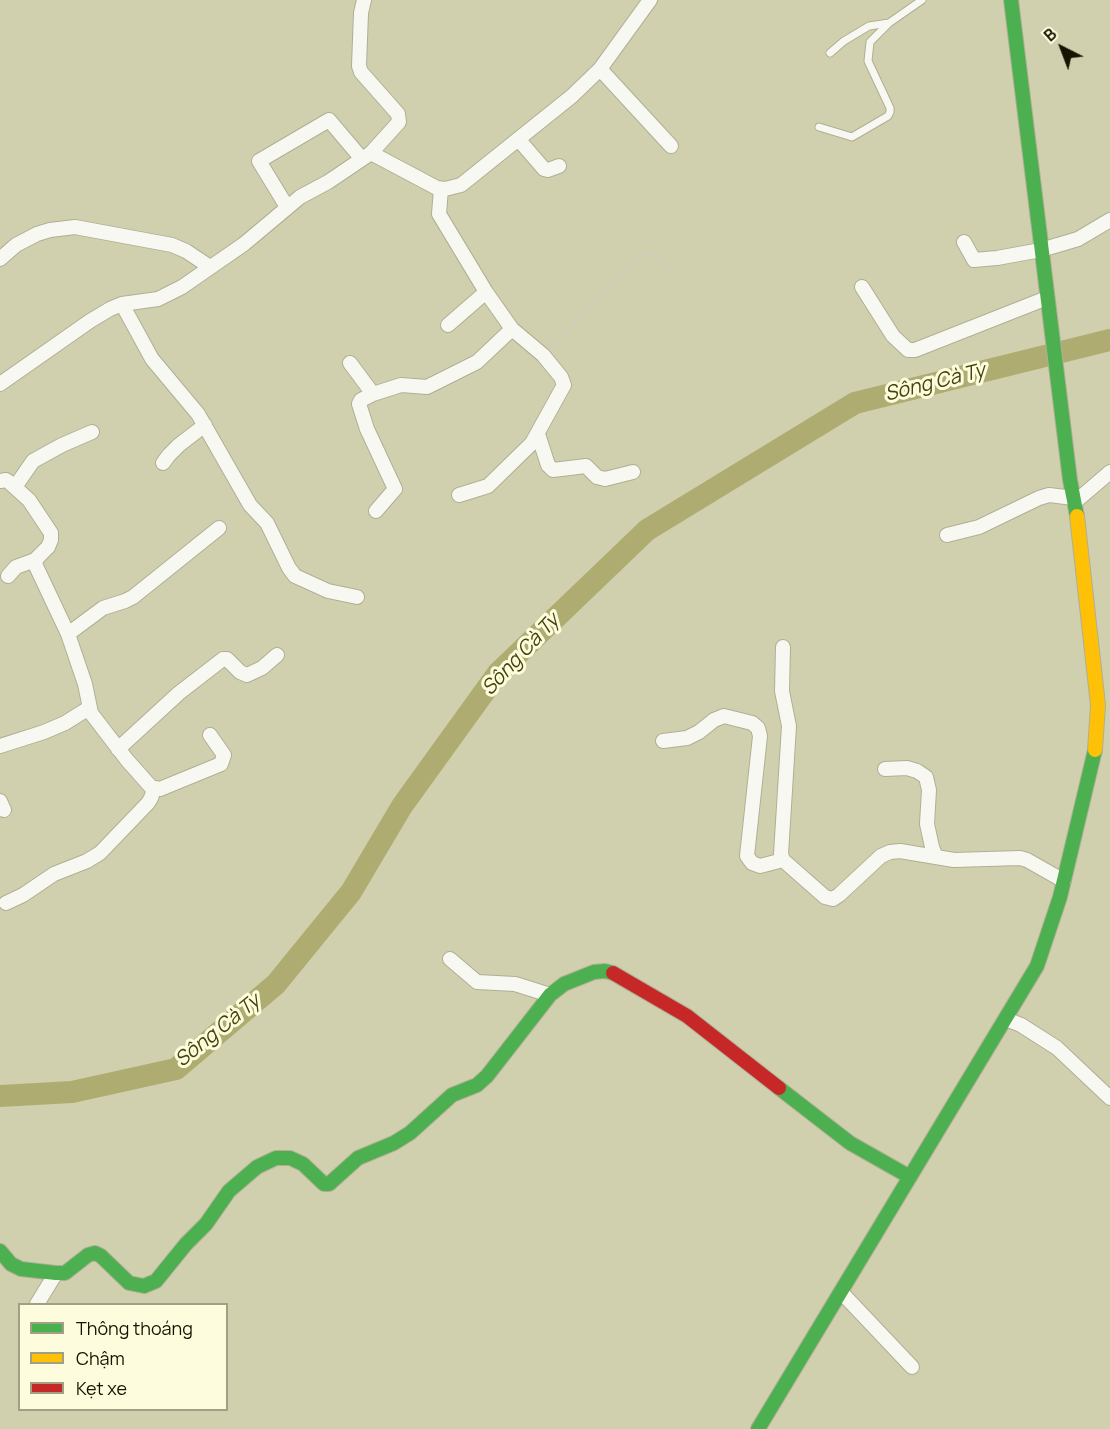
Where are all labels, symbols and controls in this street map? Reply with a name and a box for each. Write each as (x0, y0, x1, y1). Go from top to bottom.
north arrow (1032, 18, 1092, 78)
text: B (1039, 23, 1061, 46)
water label: Sông Cà Ty (882, 359, 988, 407)
water label: Sông Cà Ty (477, 609, 565, 701)
water label: Sông Cà Ty (171, 989, 265, 1073)
legend (18, 1303, 228, 1411)
text: Thông thoáng (76, 1316, 193, 1340)
text: Chậm (76, 1346, 125, 1370)
text: Kẹt xe (76, 1376, 127, 1400)

